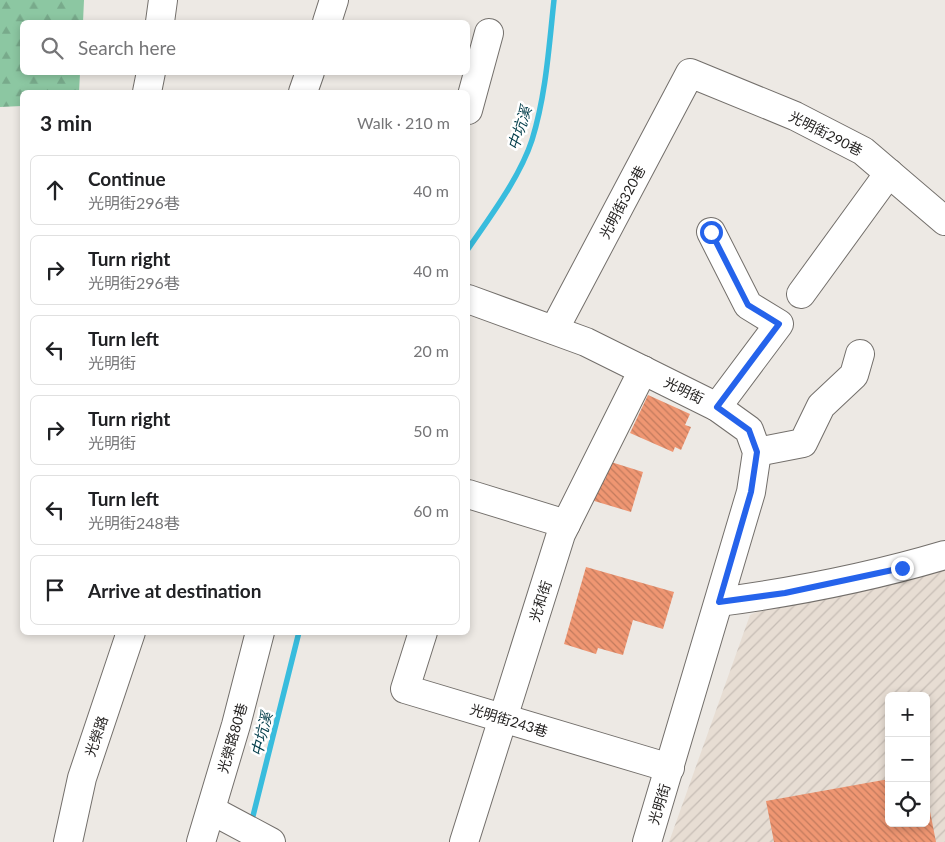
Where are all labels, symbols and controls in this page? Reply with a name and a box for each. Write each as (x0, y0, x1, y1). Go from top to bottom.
search box (20, 20, 470, 75)
icon: search (38, 34, 66, 62)
text: Search here (78, 36, 176, 59)
water label: 中坑溪 (503, 102, 535, 152)
street label: 光明街290巷 (786, 107, 866, 159)
text: 3 min (40, 110, 92, 135)
text: Walk · 210 m (357, 113, 450, 132)
street label: 光明街320巷 (596, 163, 648, 241)
text: Continue (88, 167, 166, 190)
icon: ahead (41, 176, 69, 204)
text: 40 m (413, 181, 449, 200)
text: 光明街296巷 (88, 193, 180, 212)
route start (700, 221, 723, 244)
text: Turn right (88, 247, 170, 270)
icon: right (41, 256, 69, 284)
text: 40 m (413, 261, 449, 280)
text: 光明街296巷 (88, 273, 180, 292)
text: Turn left (88, 327, 159, 350)
icon: left (41, 336, 69, 364)
text: 20 m (413, 341, 449, 360)
text: 光明街 (88, 353, 136, 372)
street label: 光明街 (661, 373, 707, 407)
text: Turn right (88, 407, 170, 430)
icon: right (41, 416, 69, 444)
text: 50 m (413, 421, 449, 440)
text: 光明街 (88, 433, 136, 452)
text: Turn left (88, 487, 159, 510)
icon: left (41, 496, 69, 524)
text: 60 m (413, 501, 449, 520)
text: 光明街248巷 (88, 513, 180, 532)
route end (891, 557, 914, 580)
icon: arrive (41, 576, 69, 604)
street label: 光和街 (525, 578, 555, 624)
text: Arrive at destination (88, 579, 261, 602)
map controls (885, 692, 930, 827)
button: + (885, 692, 930, 737)
street label: 光明街243巷 (468, 700, 550, 740)
street label: 光榮路80巷 (214, 701, 250, 775)
water label: 中坑溪 (247, 708, 276, 758)
street label: 光榮路 (81, 713, 111, 759)
button: − (885, 737, 930, 782)
street label: 光明街 (645, 781, 673, 827)
button: locate (885, 782, 930, 827)

